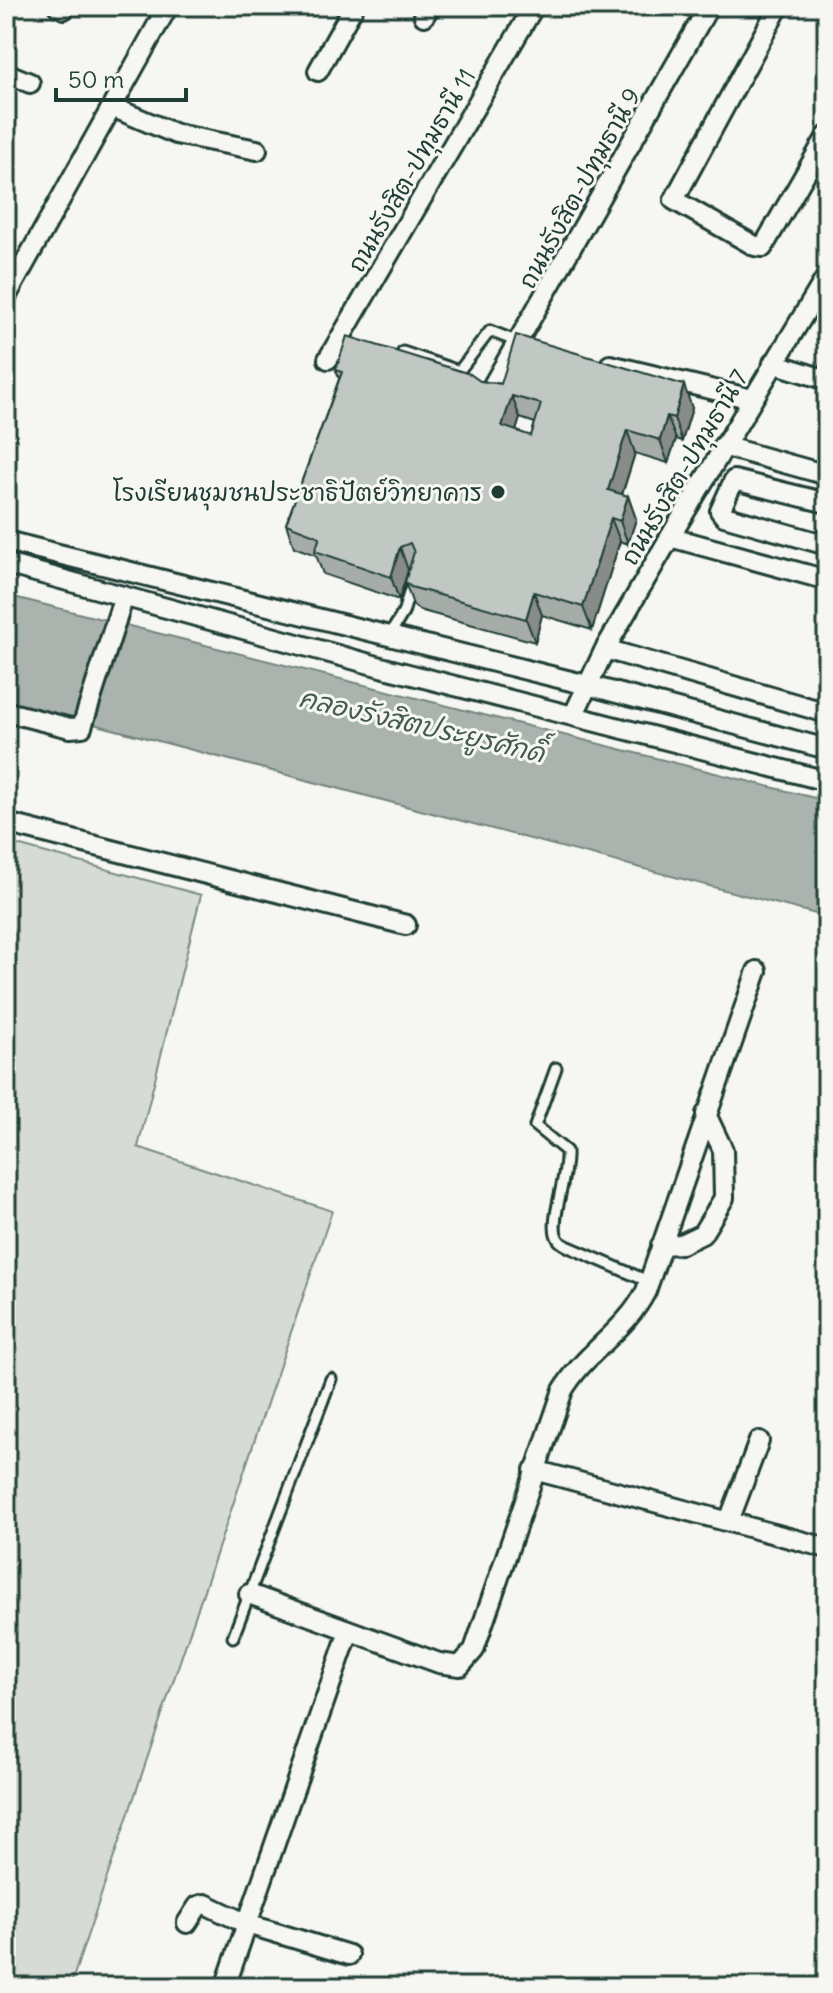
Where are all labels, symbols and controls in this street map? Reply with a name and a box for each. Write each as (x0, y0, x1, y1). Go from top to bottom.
scale bar (56, 52, 186, 102)
street label: ถนนรังสิต-ปทุมธานี 11 (341, 63, 485, 279)
text: 50 m (68, 64, 124, 94)
street label: ถนนรังสิต-ปทุมธานี 9 (511, 83, 650, 295)
street label: ถนนรังสิต-ปทุมธานี 7 (614, 364, 758, 572)
place label: โรงเรียนชุมชนประชาธิปัตย์วิทยาคาร (113, 477, 482, 511)
marker: โรงเรียนชุมชนประชาธิปัตย์วิทยาคาร (489, 483, 507, 501)
water label: คลองรังสิตประยูรศักดิ์ (295, 675, 557, 775)

